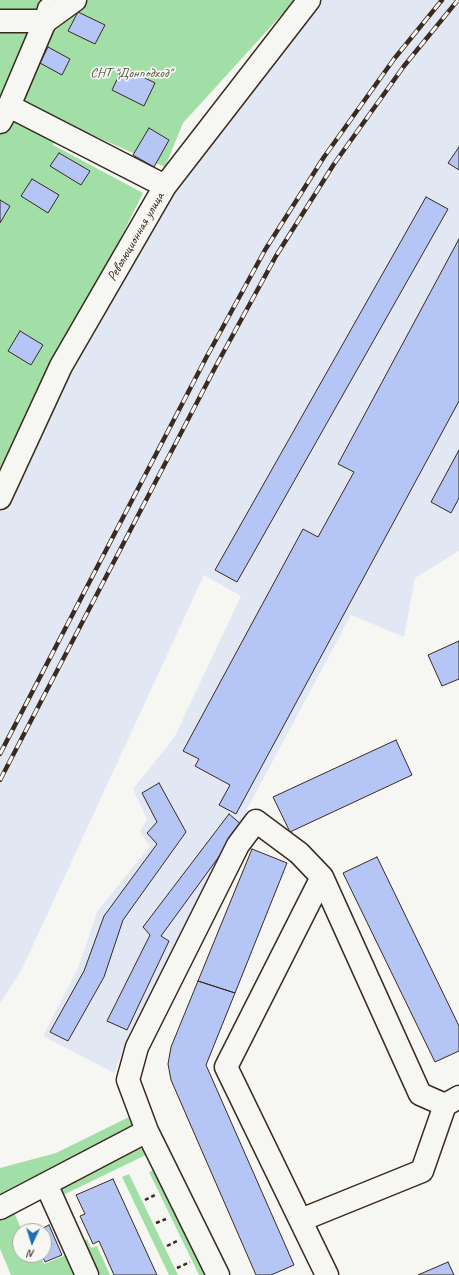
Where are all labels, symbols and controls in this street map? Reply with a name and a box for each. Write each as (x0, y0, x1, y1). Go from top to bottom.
park label: СНТ "Донподход" (90, 65, 172, 81)
street label: Революционная улица (104, 190, 168, 284)
north arrow (12, 1223, 52, 1263)
text: N (27, 1247, 35, 1261)

